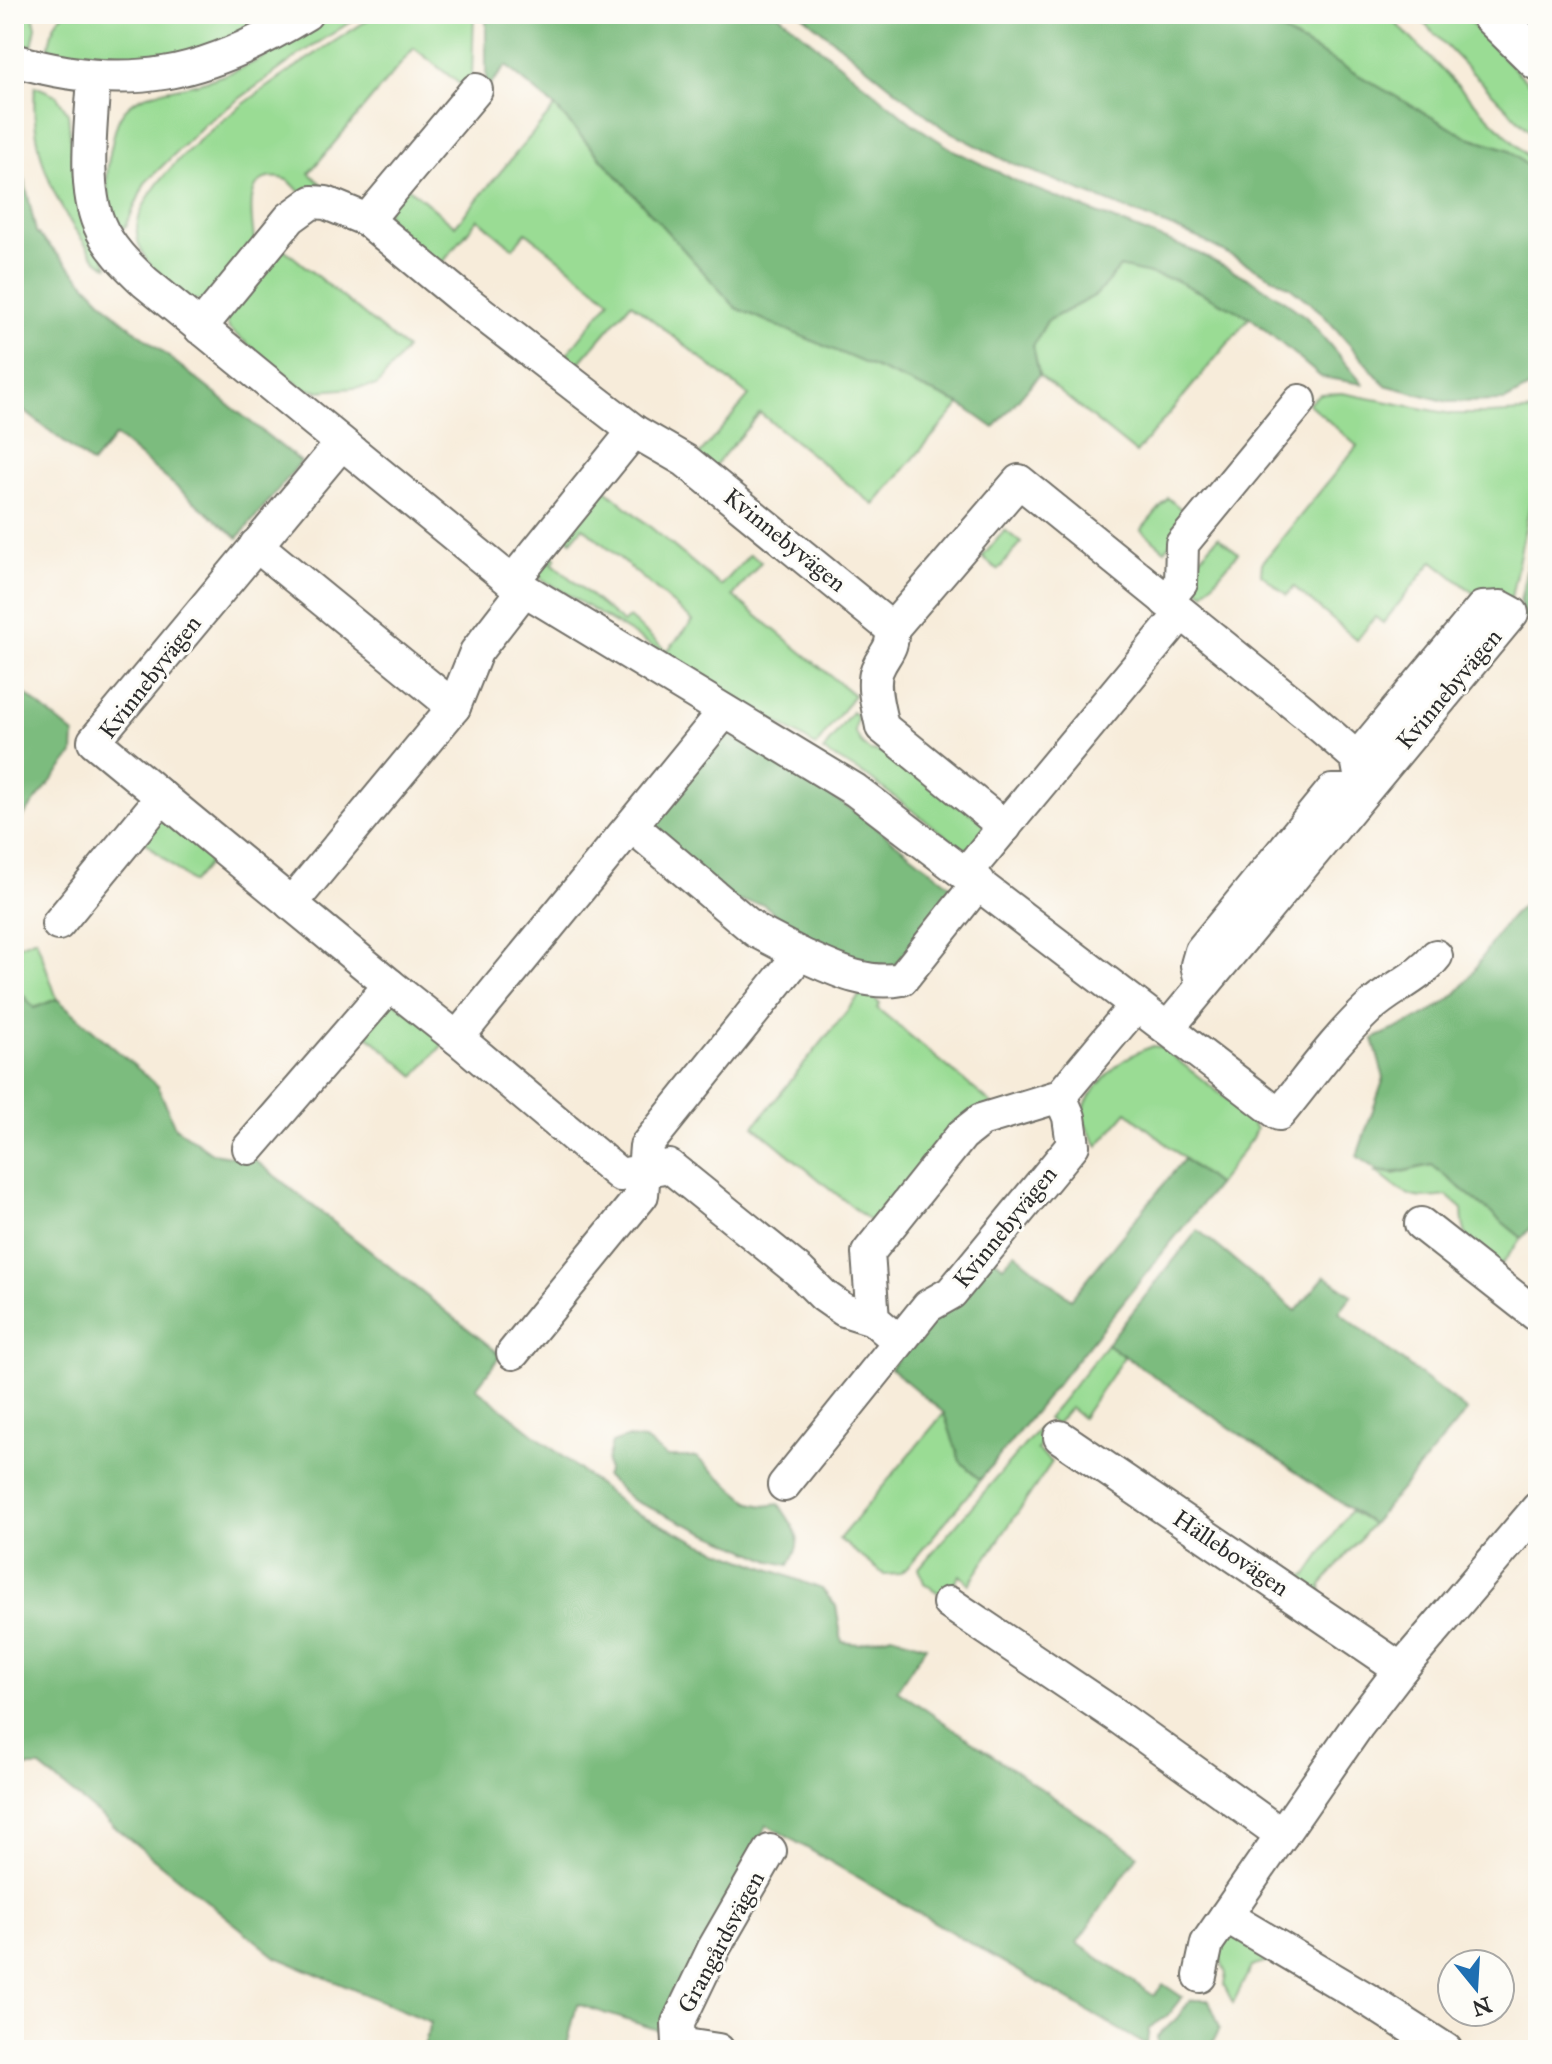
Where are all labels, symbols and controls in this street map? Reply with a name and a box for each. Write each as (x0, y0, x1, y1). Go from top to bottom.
street label: Kvinnebyvägen (718, 482, 852, 598)
street label: Kvinnebyvägen (92, 609, 208, 745)
street label: Kvinnebyvägen (1390, 622, 1508, 756)
street label: Kvinnebyvägen (947, 1160, 1063, 1294)
street label: Hällebovägen (1167, 1503, 1295, 1603)
street label: Grangårdsvägen (671, 1866, 771, 2018)
north arrow (1436, 1948, 1516, 2028)
text: N (1469, 1991, 1495, 2022)

